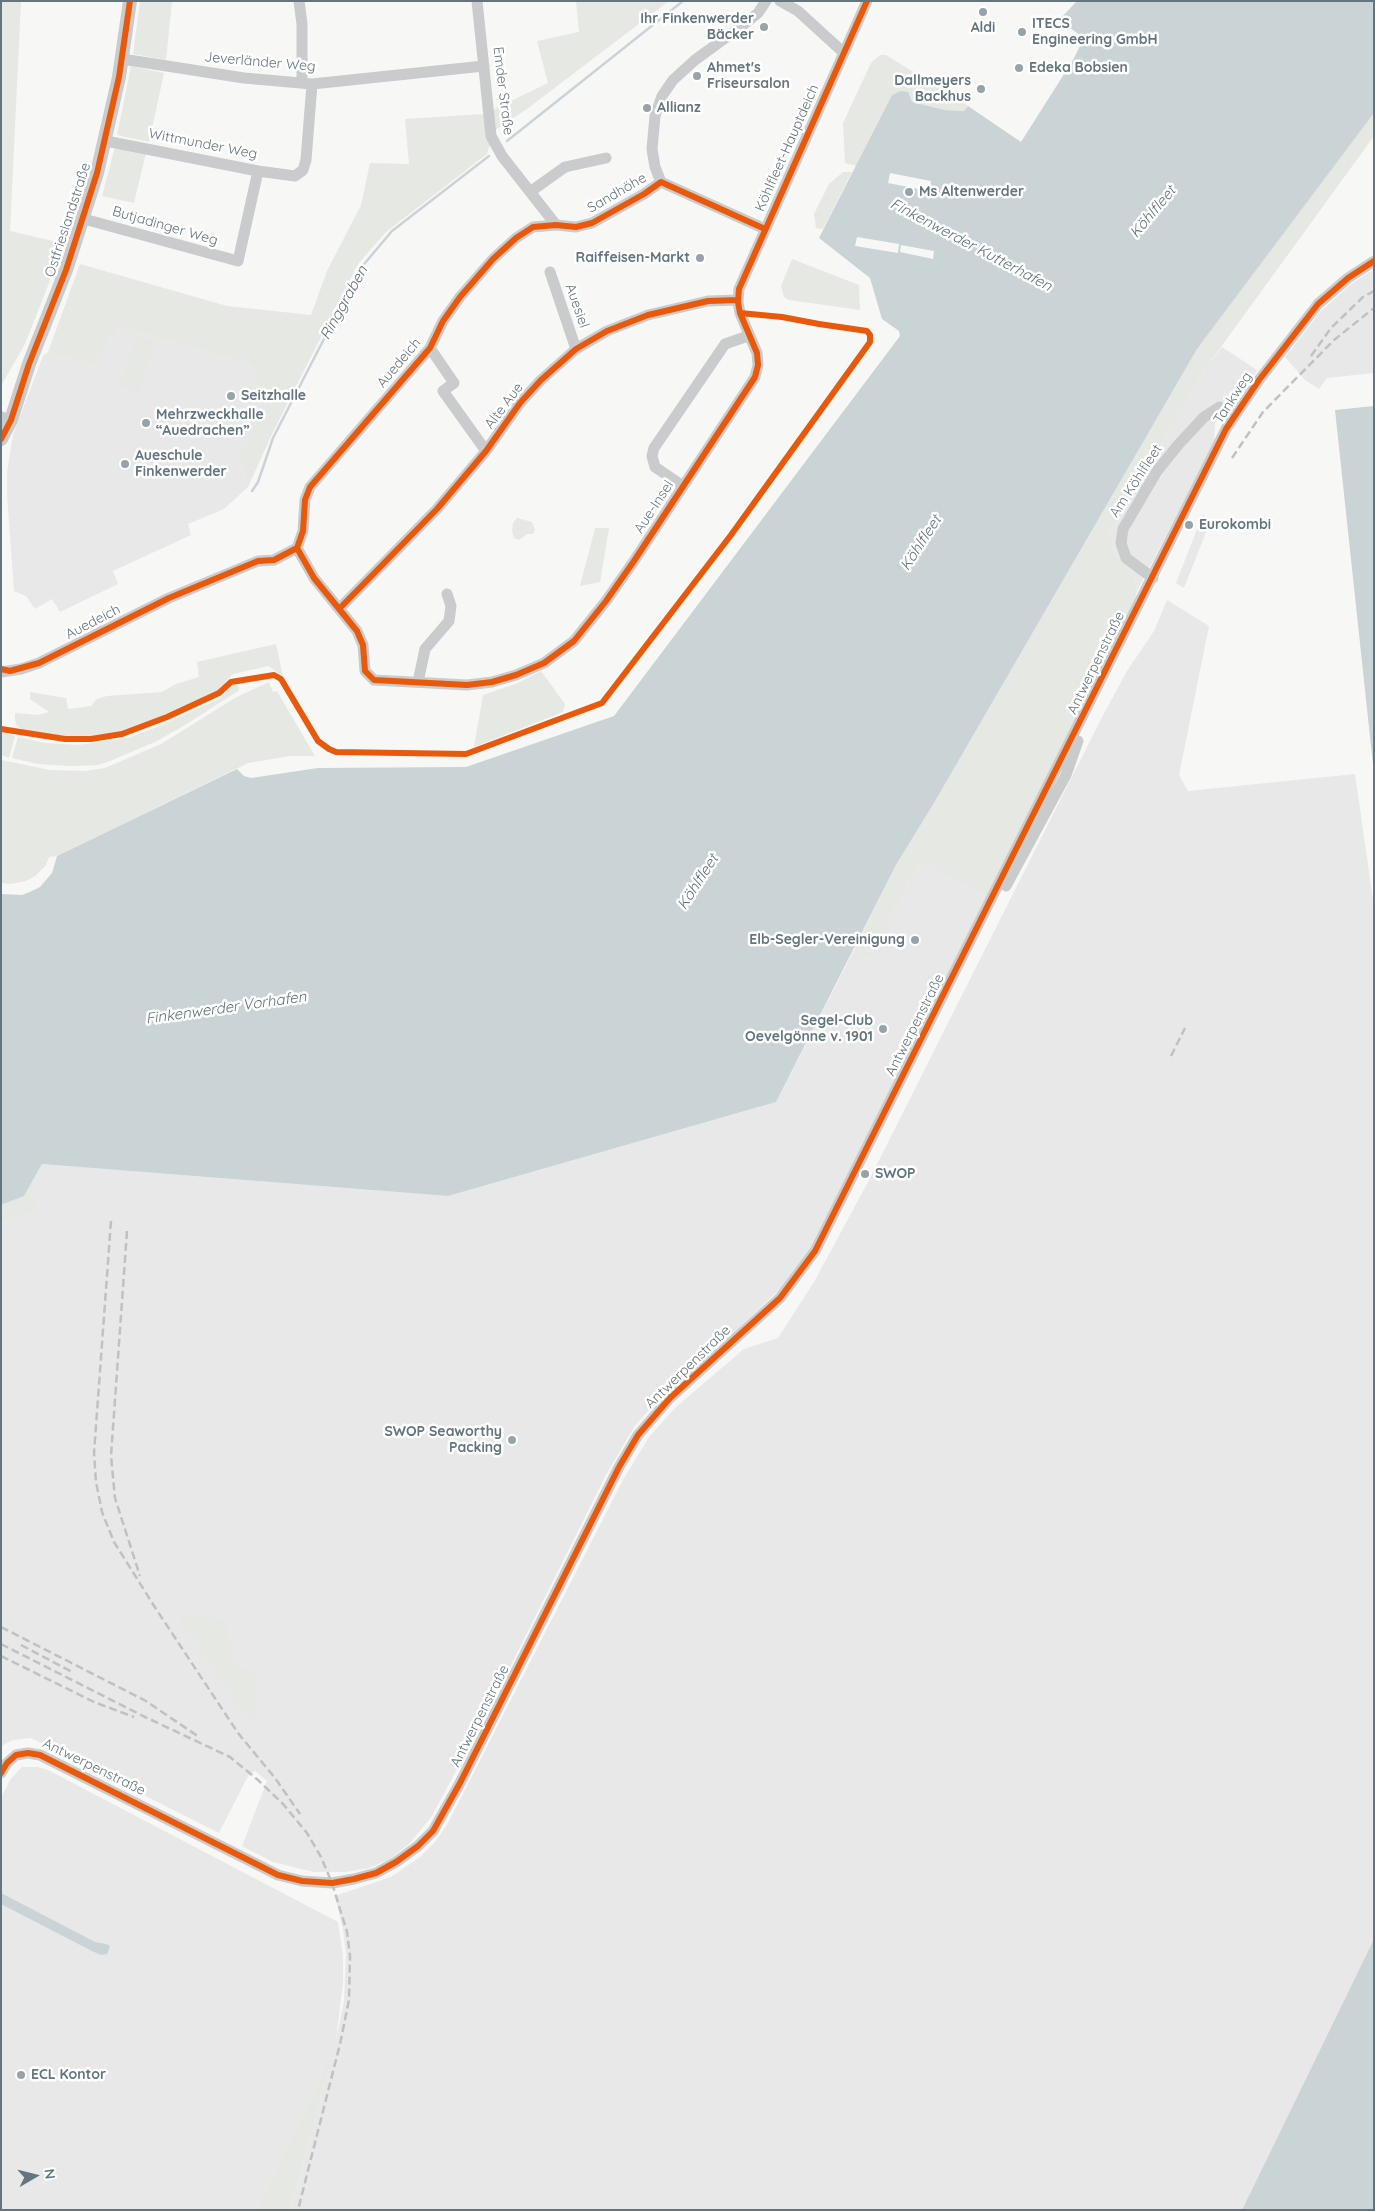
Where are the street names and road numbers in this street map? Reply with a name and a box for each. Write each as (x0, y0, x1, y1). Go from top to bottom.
street label: Emder Straße (489, 46, 517, 136)
street label: Jeverländer Weg (204, 49, 316, 75)
street label: Köhlfleet-Hauptdeich (751, 82, 823, 214)
street label: Wittmunder Weg (147, 125, 259, 163)
street label: Ostfrieslandstraße (42, 161, 94, 279)
street label: Sandhöhe (585, 169, 649, 217)
street label: Butjadinger Weg (110, 203, 220, 249)
street label: Auesiel (562, 282, 592, 330)
street label: Auedeich (373, 335, 425, 391)
street label: Tankweg (1210, 369, 1256, 427)
street label: Alte Aue (481, 380, 527, 432)
street label: Am Köhlfleet (1106, 441, 1166, 521)
street label: Aue-Insel (631, 477, 677, 537)
street label: Auedeich (63, 601, 123, 643)
street label: Antwerpenstraße (1064, 609, 1128, 717)
street label: Antwerpenstraße (882, 971, 948, 1079)
street label: Antwerpenstraße (642, 1322, 734, 1412)
street label: Antwerpenstraße (447, 1662, 513, 1770)
street label: Antwerpenstraße (40, 1735, 148, 1799)

